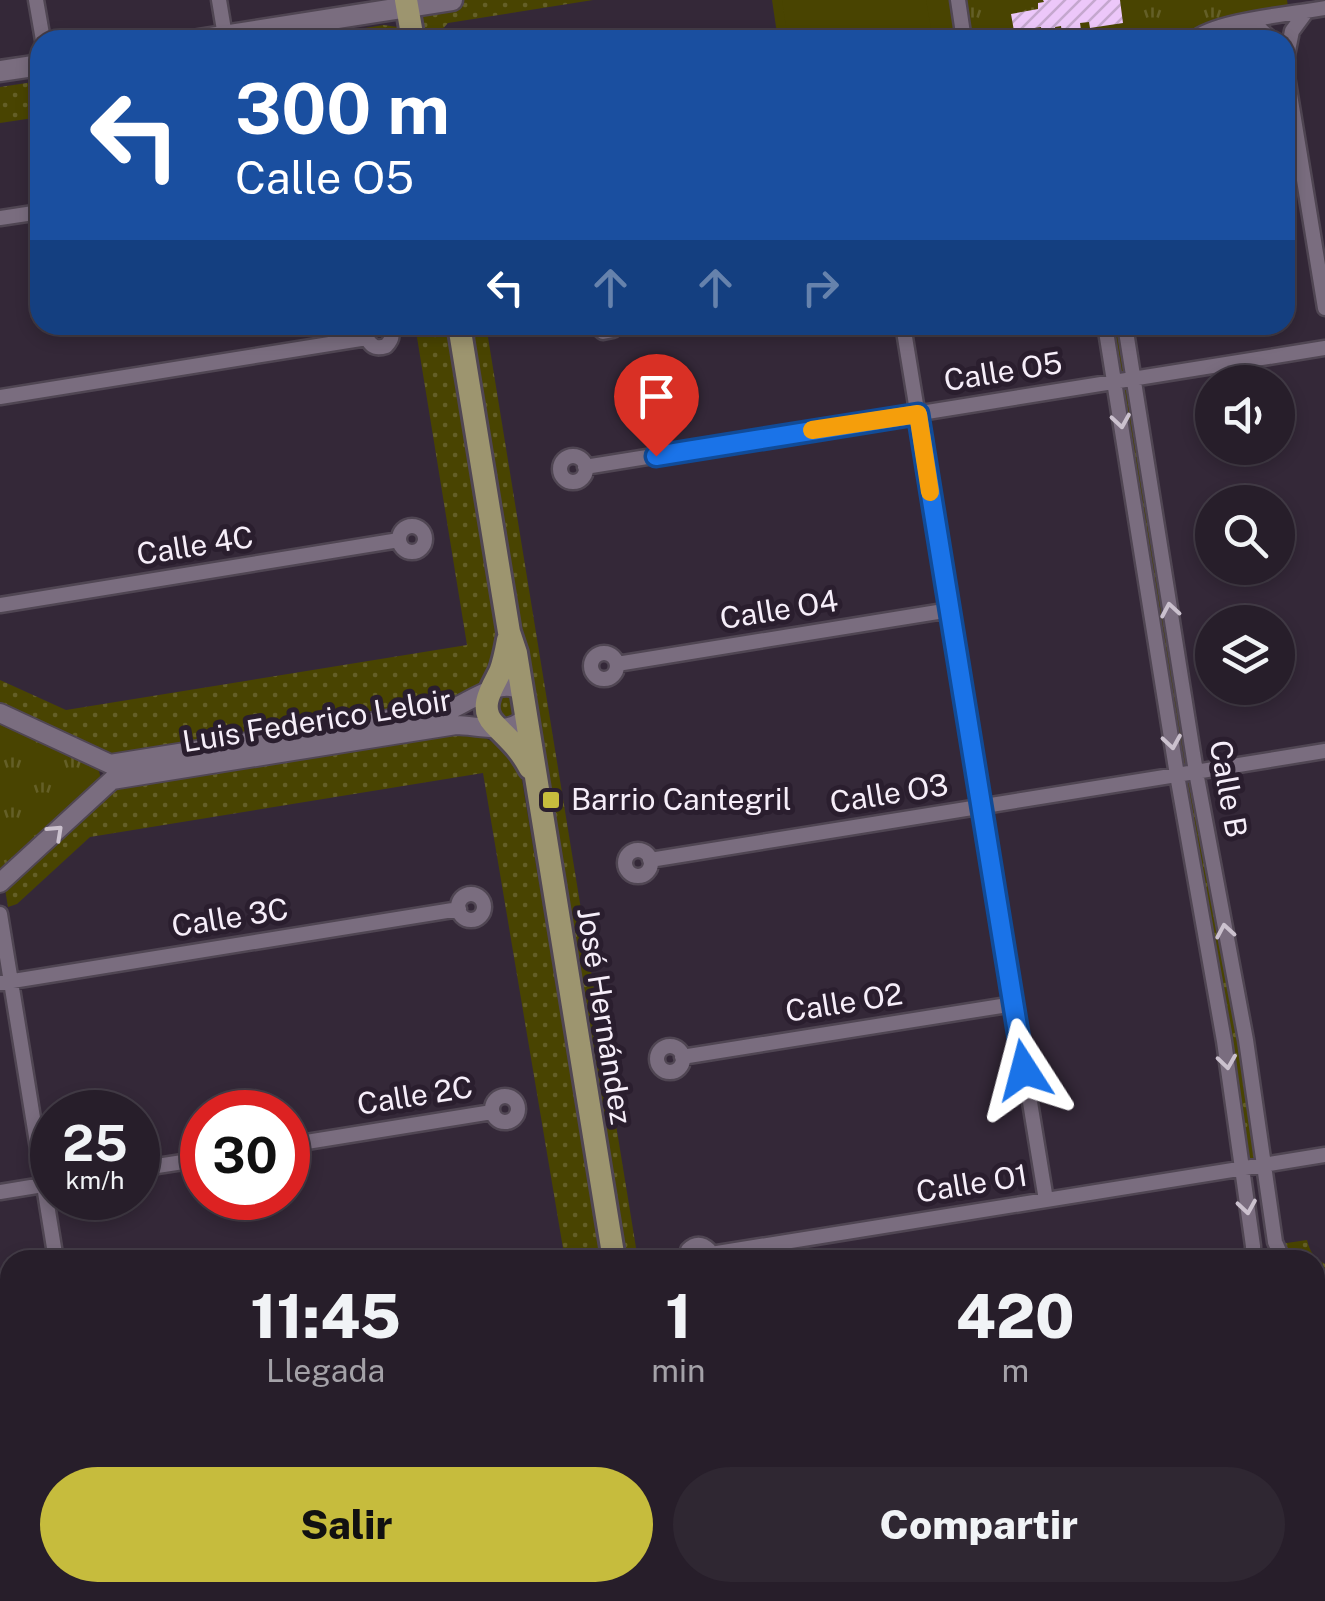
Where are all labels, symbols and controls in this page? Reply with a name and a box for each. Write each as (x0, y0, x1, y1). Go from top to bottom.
text: 300 m (235, 67, 450, 150)
icon: left (70, 70, 200, 200)
text: Calle O5 (235, 151, 414, 204)
icon: left (478, 260, 533, 315)
icon: ahead (583, 260, 638, 315)
icon: ahead (688, 260, 743, 315)
icon: right (793, 260, 848, 315)
street label: Calle O5 (941, 344, 1065, 398)
pin (614, 354, 699, 457)
map controls (1195, 365, 1295, 705)
button: sound (1195, 365, 1295, 465)
icon: arrive (629, 369, 684, 424)
one-way arrow (1110, 413, 1131, 430)
button: search (1195, 485, 1295, 585)
street label: Calle 4C (134, 518, 256, 572)
street label: Calle O4 (717, 582, 840, 636)
one-way arrow (1160, 602, 1181, 619)
button: layers (1195, 605, 1295, 705)
street label: Luis Federico Leloir (180, 681, 454, 759)
one-way arrow (1161, 734, 1182, 750)
street label: Calle B (1203, 737, 1255, 840)
street label: Calle O3 (827, 766, 950, 820)
place label: Barrio Cantegril (571, 781, 792, 817)
marker: Barrio Cantegril (540, 789, 562, 811)
one-way arrow (44, 826, 63, 844)
street label: Calle 3C (169, 890, 291, 944)
street label: José Hernández (570, 905, 640, 1127)
one-way arrow (1215, 922, 1236, 939)
street label: Calle O2 (783, 975, 905, 1029)
position arrow (972, 1018, 1076, 1122)
one-way arrow (1216, 1055, 1237, 1071)
street label: Calle 2C (354, 1068, 475, 1122)
speed limit sign: 30 (180, 1090, 310, 1220)
text: 25 (62, 1113, 128, 1172)
street label: Calle O1 (914, 1156, 1030, 1210)
text: km/h (66, 1165, 124, 1195)
one-way arrow (1236, 1199, 1257, 1216)
text: 11:45 (250, 1281, 401, 1352)
text: 1 (665, 1281, 692, 1352)
text: 420 (956, 1281, 1075, 1352)
text: Llegada (266, 1352, 385, 1389)
text: min (651, 1352, 706, 1389)
text: m (1001, 1352, 1029, 1389)
button: Salir (40, 1467, 653, 1582)
button: Compartir (673, 1467, 1285, 1582)

